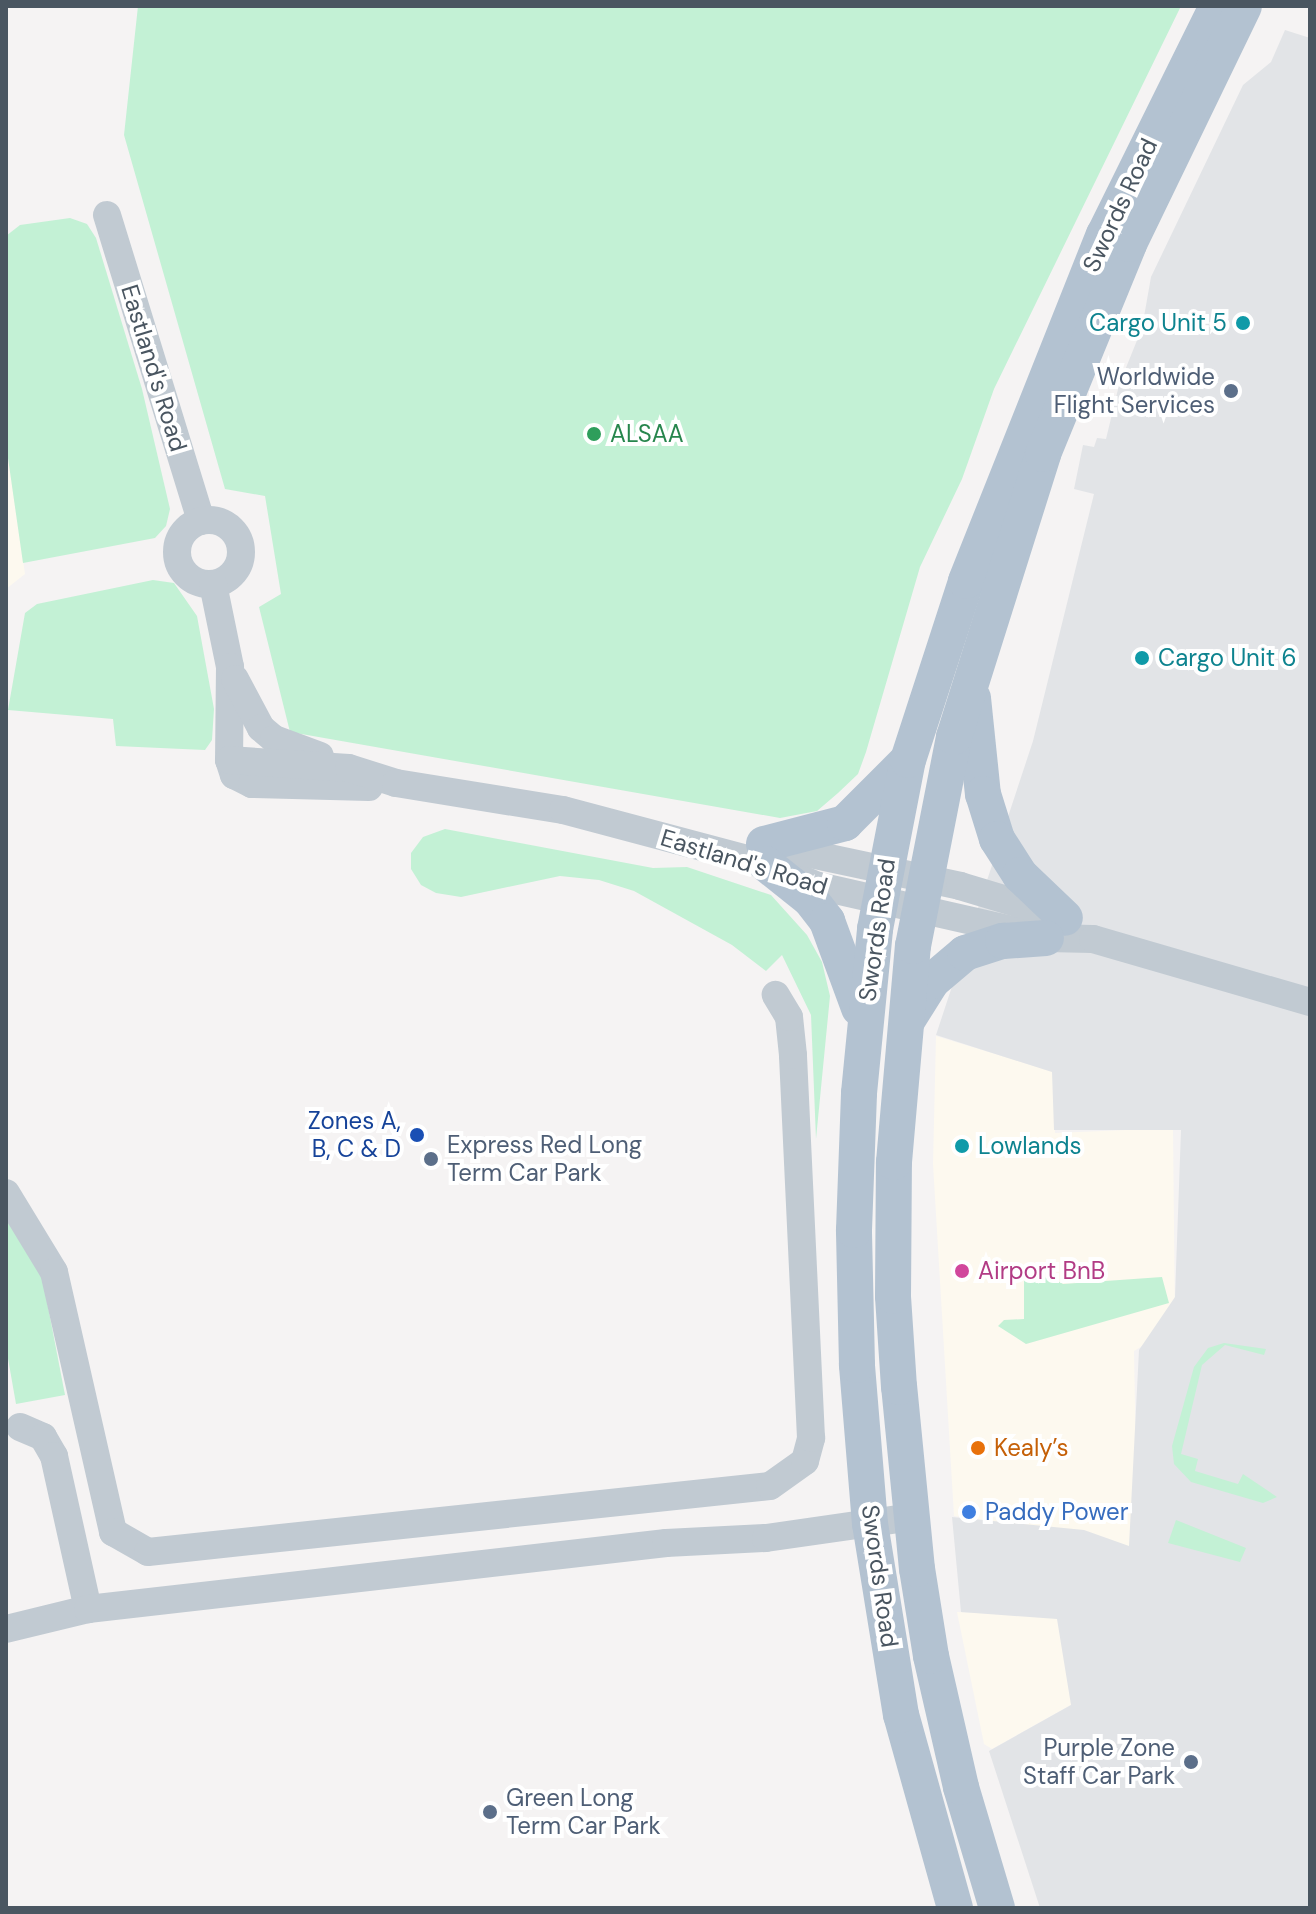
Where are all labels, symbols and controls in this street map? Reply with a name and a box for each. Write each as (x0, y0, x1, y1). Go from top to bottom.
street label: Swords Road (1077, 134, 1163, 276)
street label: Eastland's Road (115, 281, 193, 455)
place label: Cargo Unit 5 (1089, 309, 1227, 337)
marker: Cargo Unit 5 (1234, 314, 1252, 332)
place label: Worldwide Flight Services (1054, 363, 1215, 419)
marker: Worldwide Flight Services (1222, 382, 1240, 400)
place label: ALSAA (610, 420, 684, 448)
marker: ALSAA (585, 425, 603, 443)
place label: Cargo Unit 6 (1158, 644, 1297, 672)
marker: Cargo Unit 6 (1133, 649, 1151, 667)
street label: Eastland's Road (657, 823, 831, 901)
street label: Swords Road (853, 857, 901, 1003)
place label: Zones A, B, C & D (308, 1107, 401, 1163)
marker: Zones A, B, C & D (408, 1126, 426, 1144)
place label: Express Red Long Term Car Park (447, 1131, 642, 1187)
place label: Lowlands (978, 1132, 1082, 1160)
marker: Lowlands (953, 1137, 971, 1155)
marker: Express Red Long Term Car Park (422, 1150, 440, 1168)
place label: Airport BnB (978, 1257, 1105, 1285)
marker: Airport BnB (953, 1262, 971, 1280)
place label: Kealy’s (994, 1434, 1069, 1462)
marker: Kealy’s (969, 1439, 987, 1457)
place label: Paddy Power (985, 1498, 1129, 1526)
street label: Swords Road (856, 1503, 904, 1649)
marker: Paddy Power (960, 1503, 978, 1521)
place label: Purple Zone Staff Car Park (1023, 1734, 1175, 1790)
marker: Purple Zone Staff Car Park (1182, 1753, 1200, 1771)
place label: Green Long Term Car Park (506, 1784, 661, 1840)
marker: Green Long Term Car Park (481, 1803, 499, 1821)

